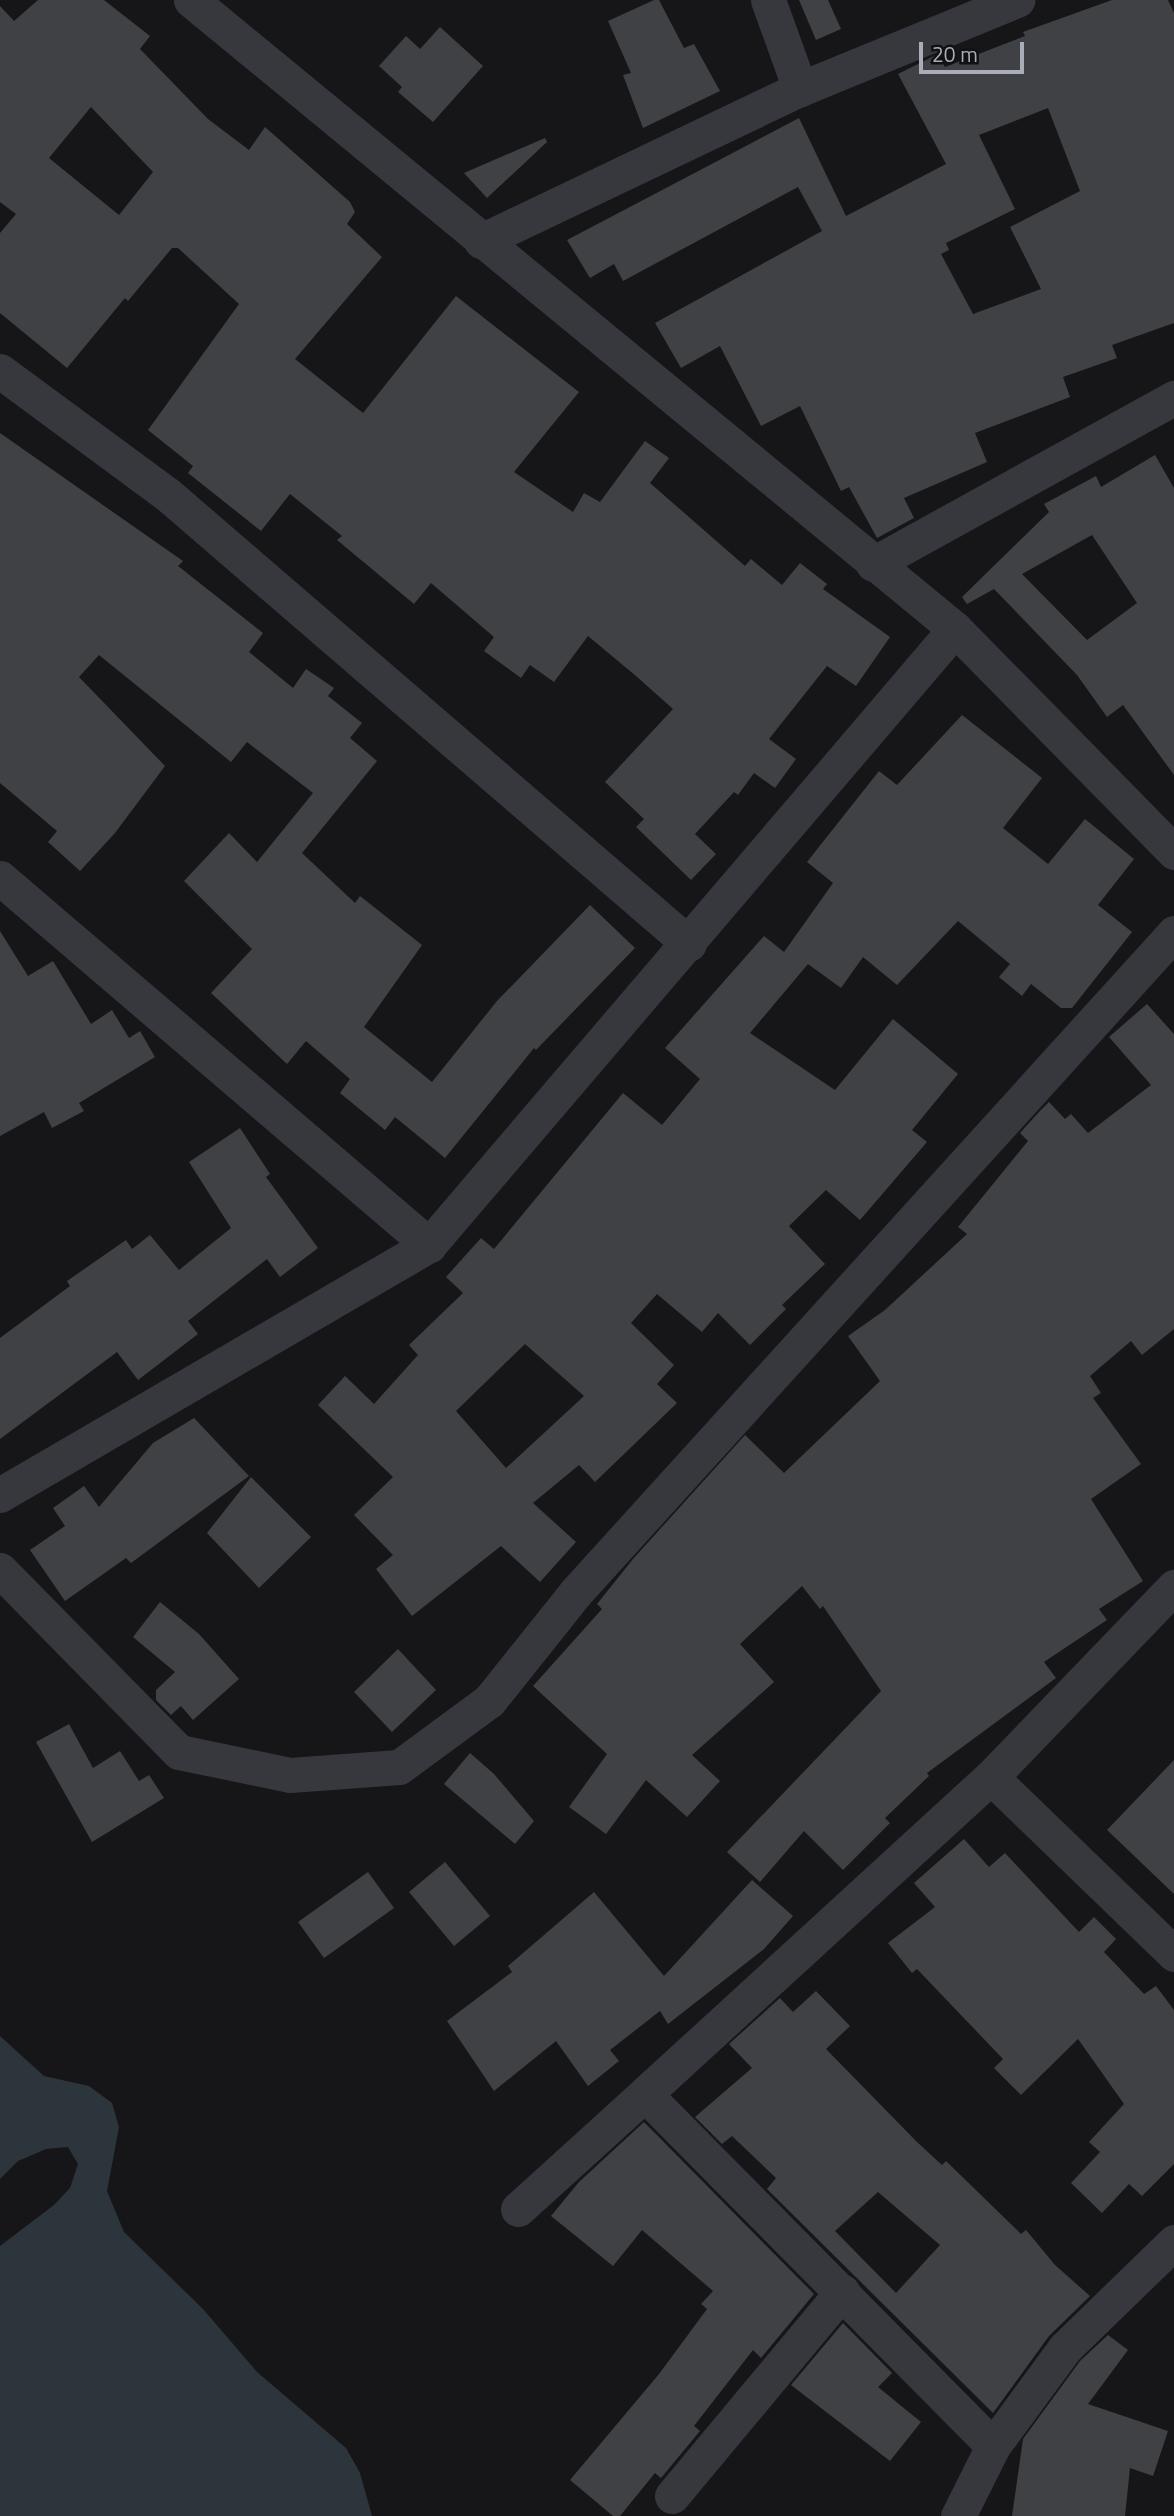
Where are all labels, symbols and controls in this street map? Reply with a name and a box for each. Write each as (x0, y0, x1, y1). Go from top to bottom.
scale bar (922, 28, 1027, 72)
text: 20 m (932, 38, 978, 70)

